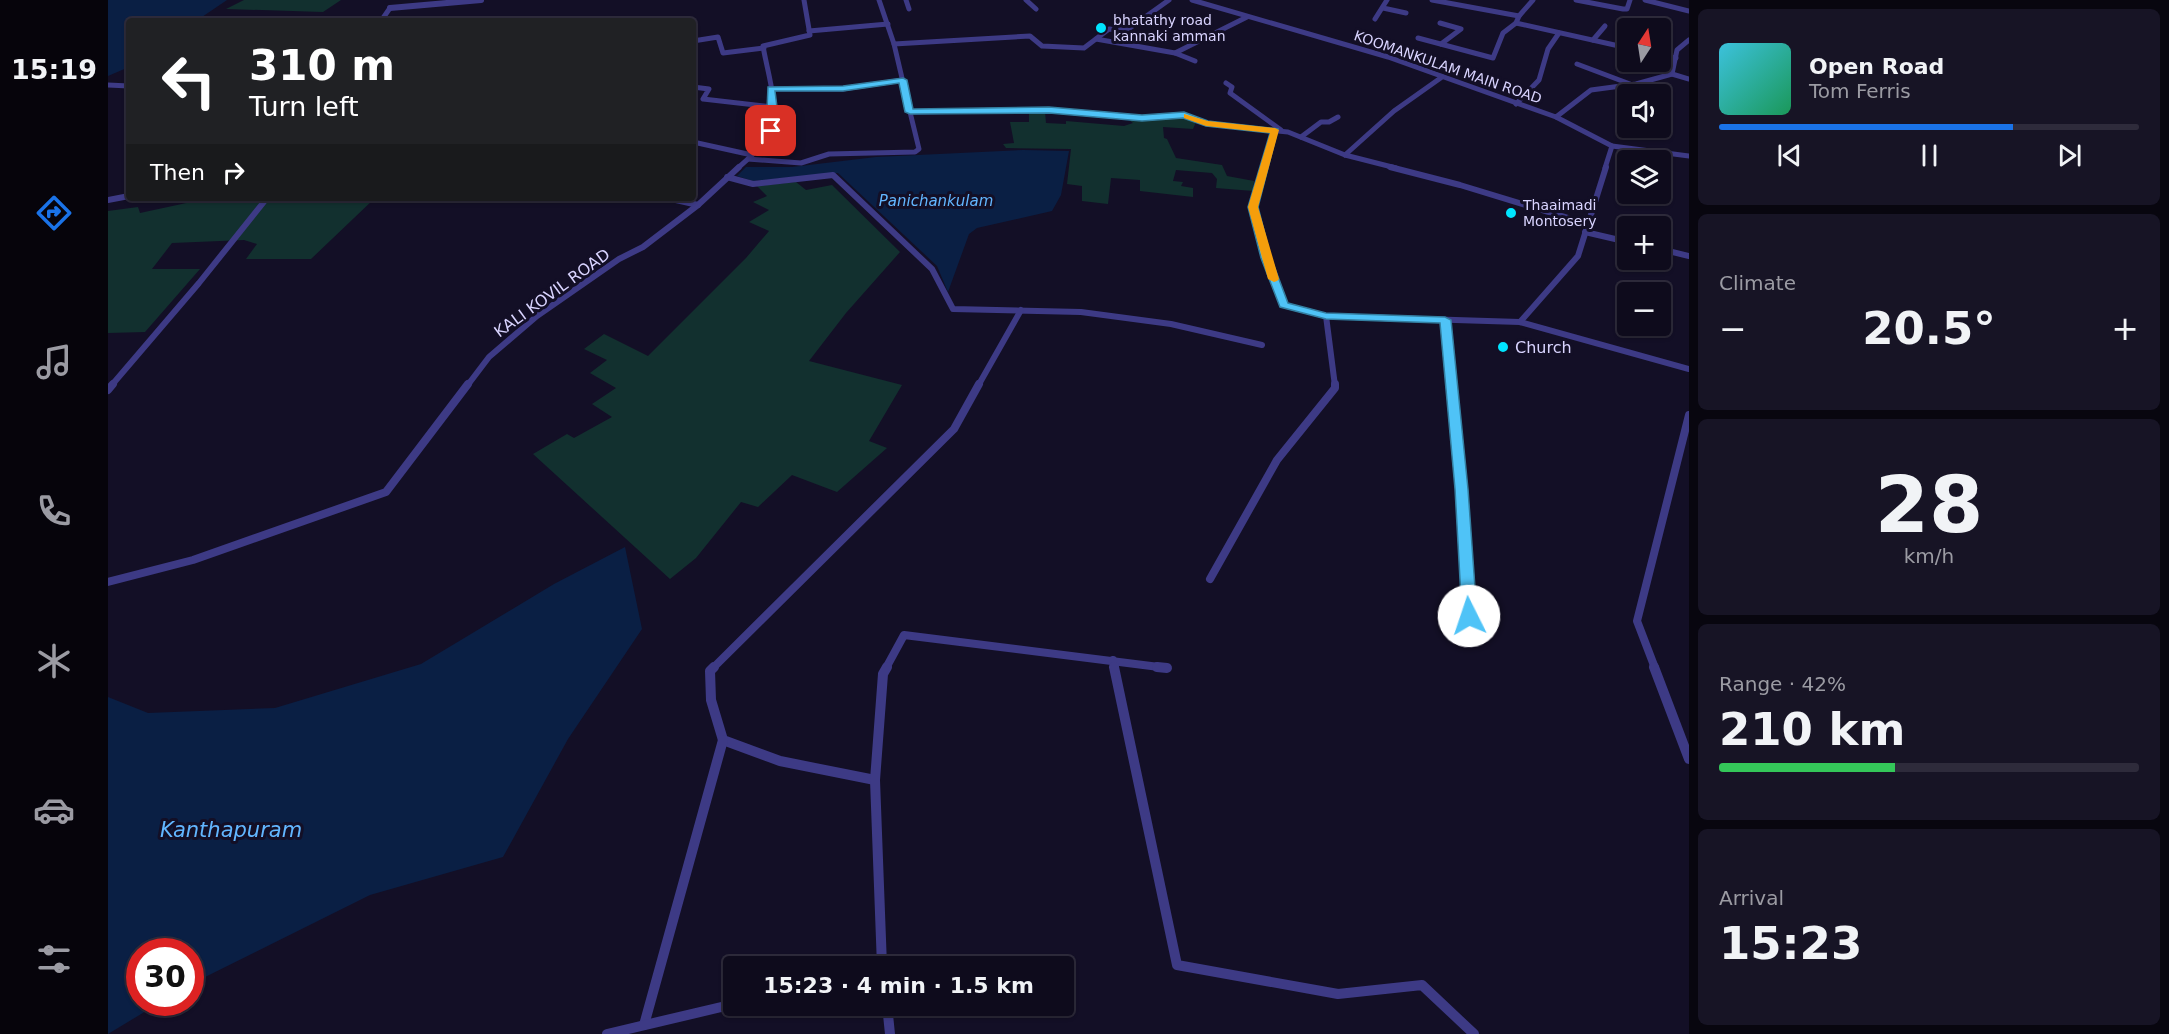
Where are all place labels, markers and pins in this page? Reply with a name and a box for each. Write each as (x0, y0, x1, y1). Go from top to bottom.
place label: bhatathy road kannaki amman (1113, 12, 1226, 44)
marker: bhatathy road kannaki amman (1094, 21, 1108, 35)
pin (745, 105, 796, 156)
place label: Thaaimadi Montosery (1522, 197, 1597, 229)
marker: Thaaimadi Montosery (1504, 206, 1518, 220)
place label: Church (1515, 338, 1572, 357)
marker: Church (1496, 340, 1510, 354)

